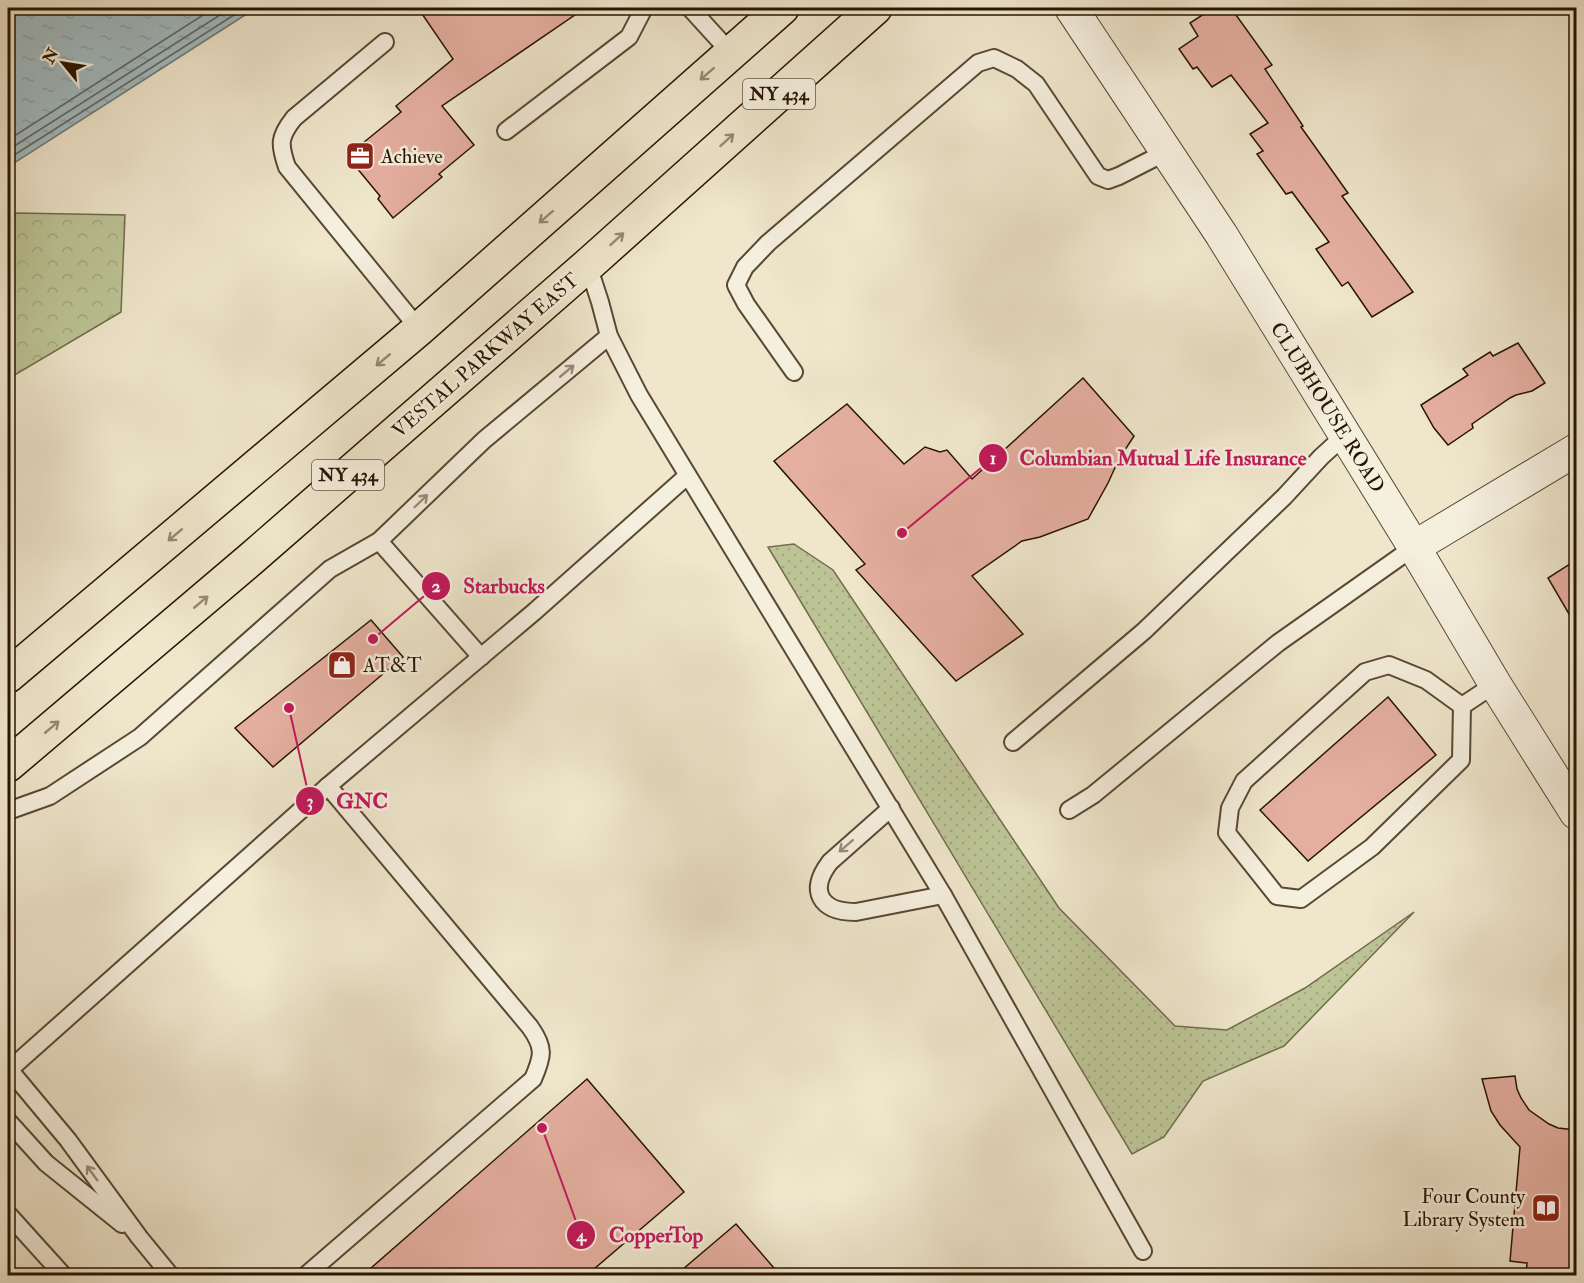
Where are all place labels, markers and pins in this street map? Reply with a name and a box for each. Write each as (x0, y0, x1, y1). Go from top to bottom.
office icon: Achieve (344, 140, 376, 172)
place label: Achieve (380, 144, 443, 169)
callout: Columbian Mutual Life Insurance (978, 439, 1319, 478)
callout: Starbucks (421, 566, 557, 605)
shop icon: AT&T (326, 649, 358, 681)
place label: AT&T (362, 653, 422, 678)
callout: GNC (295, 781, 400, 820)
place label: Four County Library System (1402, 1184, 1526, 1232)
library icon: Four County Library System (1530, 1192, 1562, 1224)
callout: CopperTop (566, 1215, 715, 1254)

